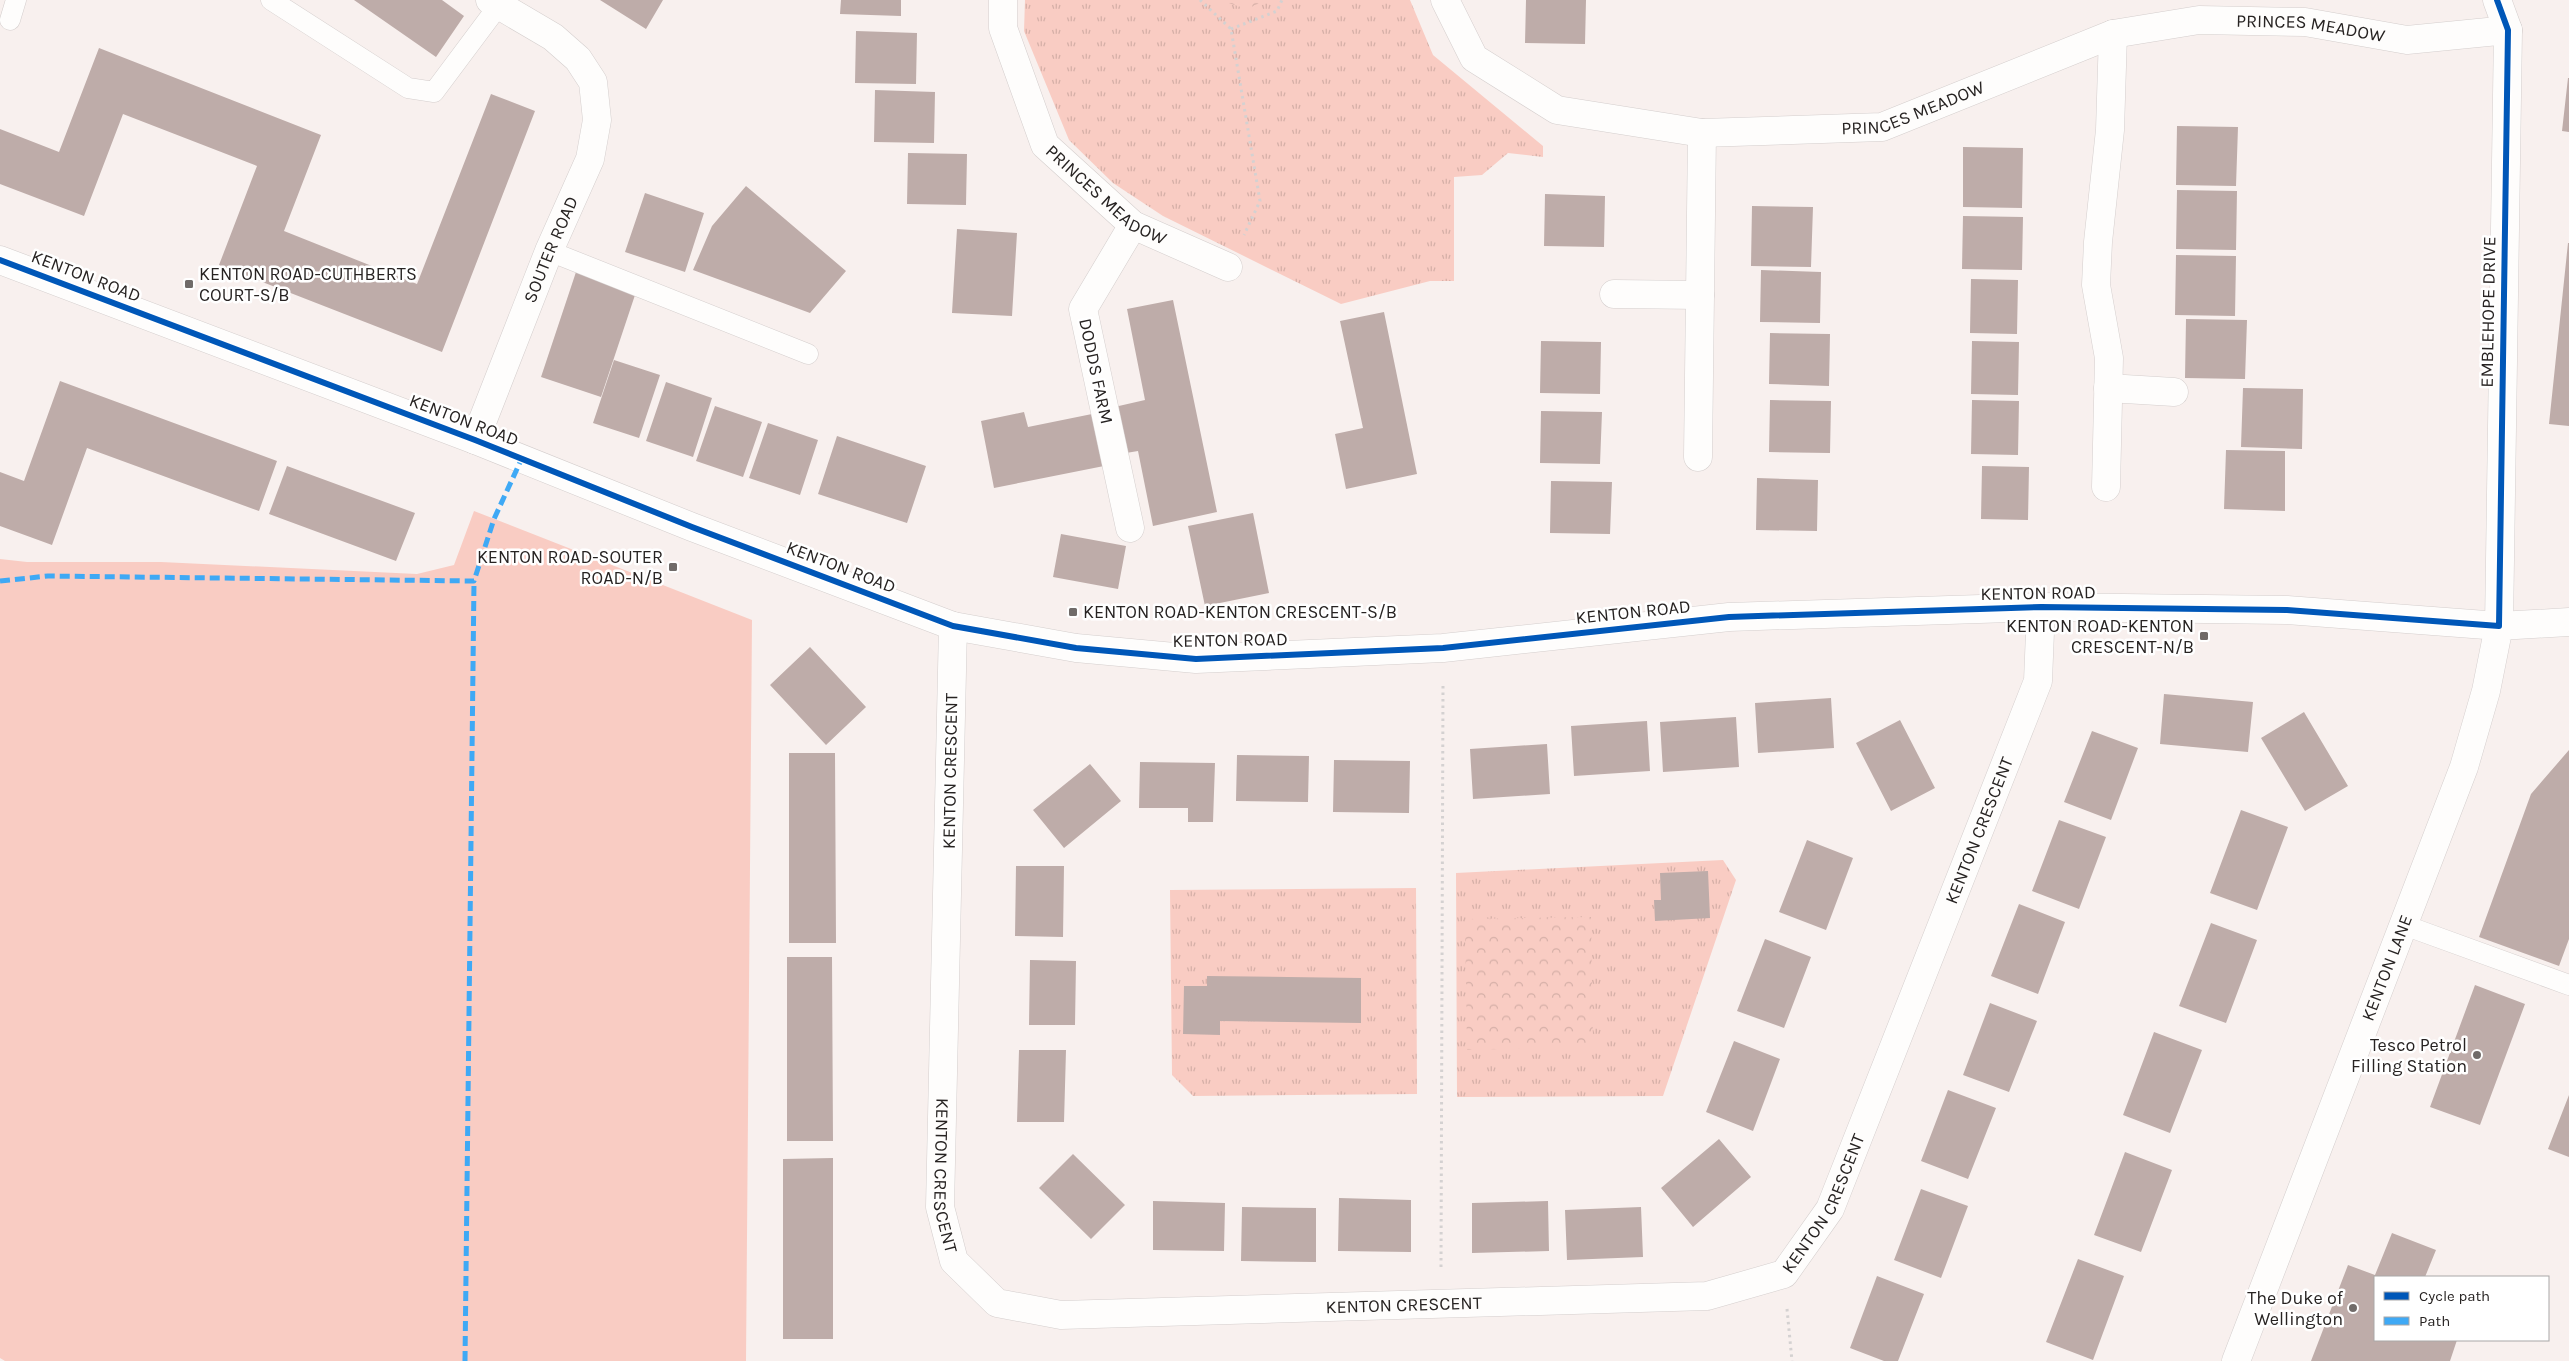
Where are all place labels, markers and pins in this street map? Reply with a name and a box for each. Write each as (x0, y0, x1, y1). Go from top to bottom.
place label: KENTON ROAD-CUTHBERTS COURT-S/B (199, 263, 417, 306)
marker: KENTON ROAD-CUTHBERTS COURT-S/B (183, 278, 195, 290)
place label: KENTON ROAD-SOUTER ROAD-N/B (477, 546, 663, 589)
marker: KENTON ROAD-SOUTER ROAD-N/B (667, 561, 679, 573)
place label: KENTON ROAD-KENTON CRESCENT-S/B (1083, 601, 1397, 623)
marker: KENTON ROAD-KENTON CRESCENT-S/B (1067, 606, 1079, 618)
place label: KENTON ROAD-KENTON CRESCENT-N/B (2006, 615, 2194, 658)
marker: KENTON ROAD-KENTON CRESCENT-N/B (2198, 630, 2210, 642)
place label: Tesco Petrol Filling Station (2351, 1034, 2467, 1077)
marker: Tesco Petrol Filling Station (2471, 1049, 2483, 1061)
place label: The Duke of Wellington (2247, 1287, 2344, 1330)
marker: The Duke of Wellington (2347, 1302, 2359, 1314)

